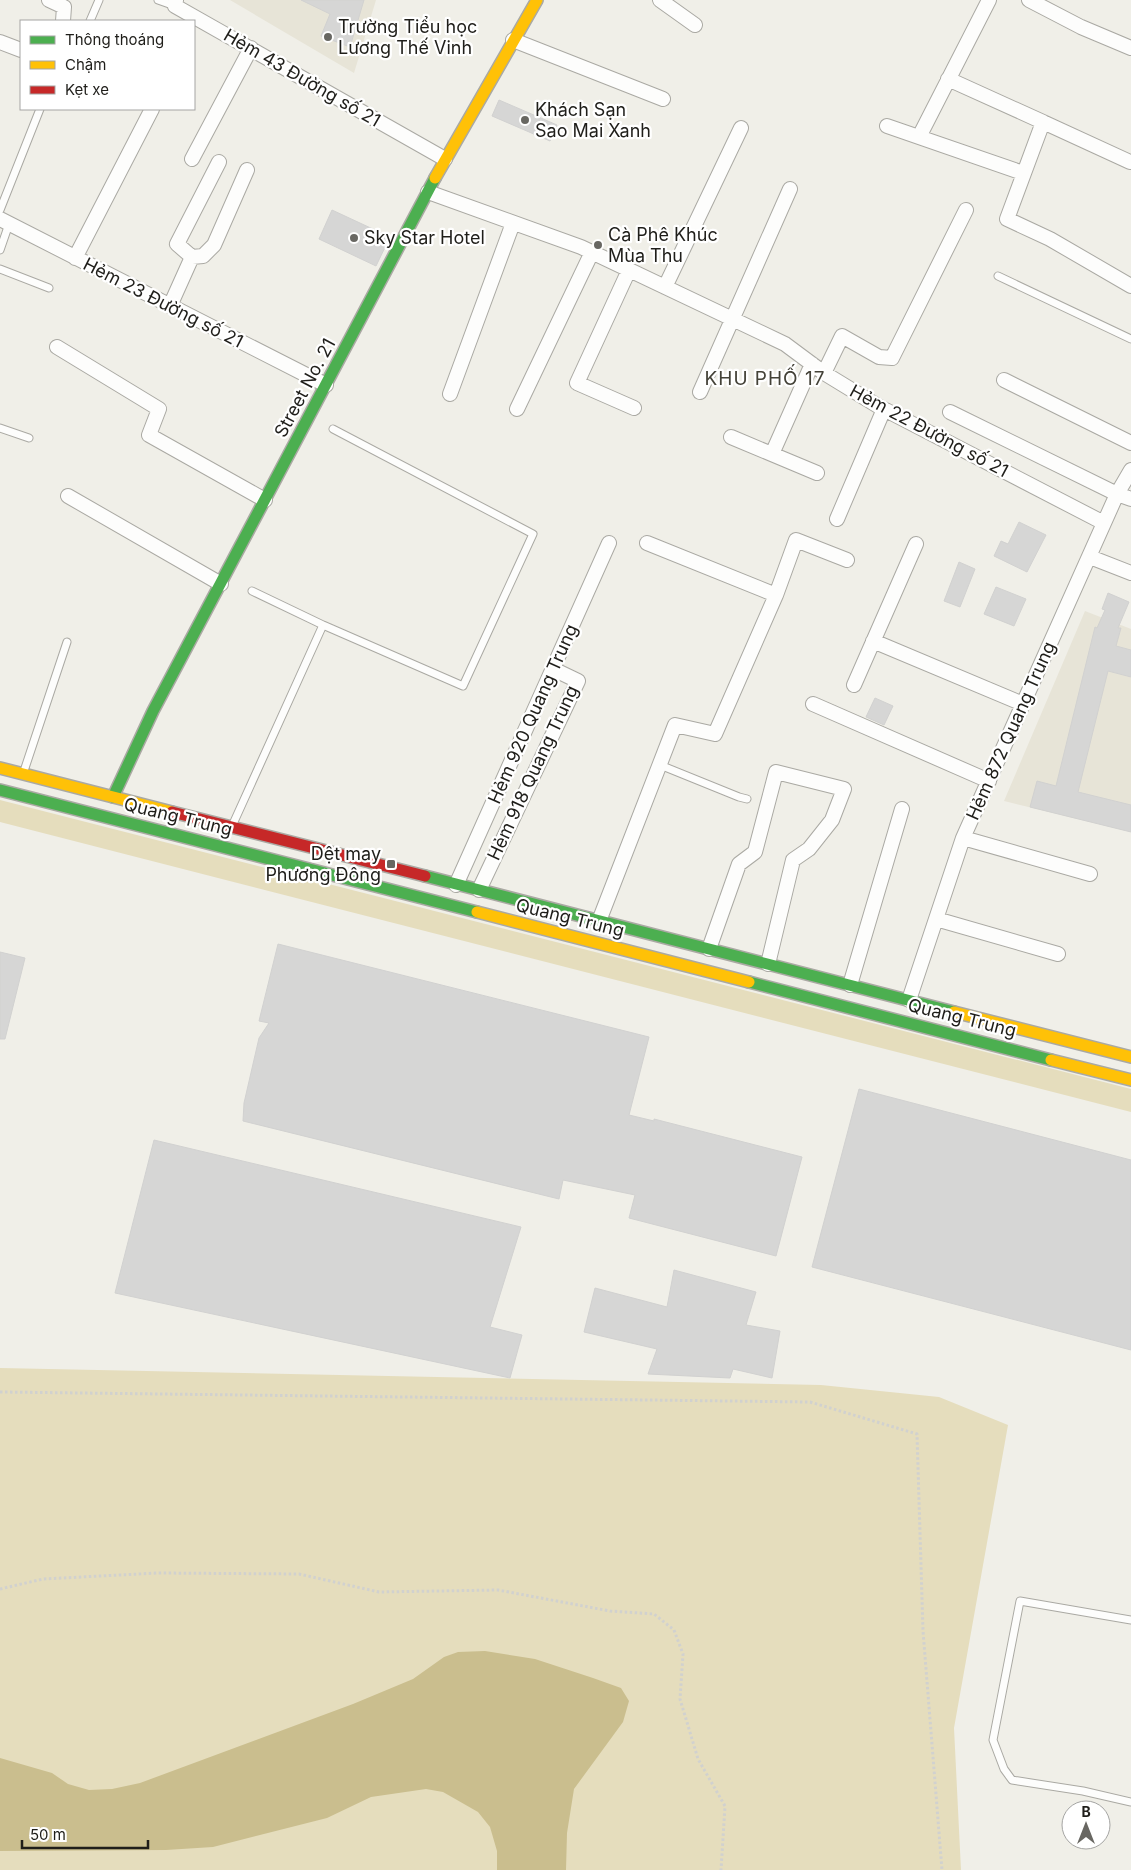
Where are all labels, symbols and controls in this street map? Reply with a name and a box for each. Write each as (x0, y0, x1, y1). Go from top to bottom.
place label: Trường Tiểu học Lương Thế Vinh (338, 16, 477, 58)
legend (20, 20, 195, 110)
street label: Hẻm 43 Đường số 21 (220, 24, 384, 131)
text: Thông thoáng (65, 30, 164, 49)
marker: Trường Tiểu học Lương Thế Vinh (322, 31, 334, 43)
text: Chậm (65, 55, 106, 74)
text: Kẹt xe (65, 80, 109, 99)
place label: Khách Sạn Sao Mai Xanh (535, 99, 651, 141)
marker: Khách Sạn Sao Mai Xanh (519, 114, 531, 126)
place label: Cà Phê Khúc Mùa Thu (608, 224, 718, 266)
place label: Sky Star Hotel (364, 227, 485, 248)
marker: Sky Star Hotel (348, 232, 360, 244)
marker: Cà Phê Khúc Mùa Thu (592, 239, 604, 251)
street label: Hẻm 23 Đường số 21 (80, 253, 247, 352)
street label: Street No. 21 (270, 335, 339, 441)
district label: KHU PHỐ 17 (705, 364, 825, 390)
street label: Hẻm 22 Đường số 21 (846, 380, 1012, 481)
street label: Hẻm 920 Quang Trung (483, 621, 582, 807)
street label: Hẻm 872 Quang Trung (962, 638, 1059, 823)
street label: Hẻm 918 Quang Trung (483, 682, 582, 863)
street label: Quang Trung (122, 793, 234, 840)
place label: Dệt may Phương Đông (265, 843, 381, 885)
marker: Dệt may Phương Đông (385, 858, 397, 870)
street label: Quang Trung (514, 894, 626, 941)
street label: Quang Trung (906, 994, 1018, 1041)
north arrow (1061, 1800, 1111, 1850)
text: B (1081, 1803, 1091, 1820)
scale bar (22, 1818, 149, 1850)
text: 50 m (30, 1825, 66, 1844)

